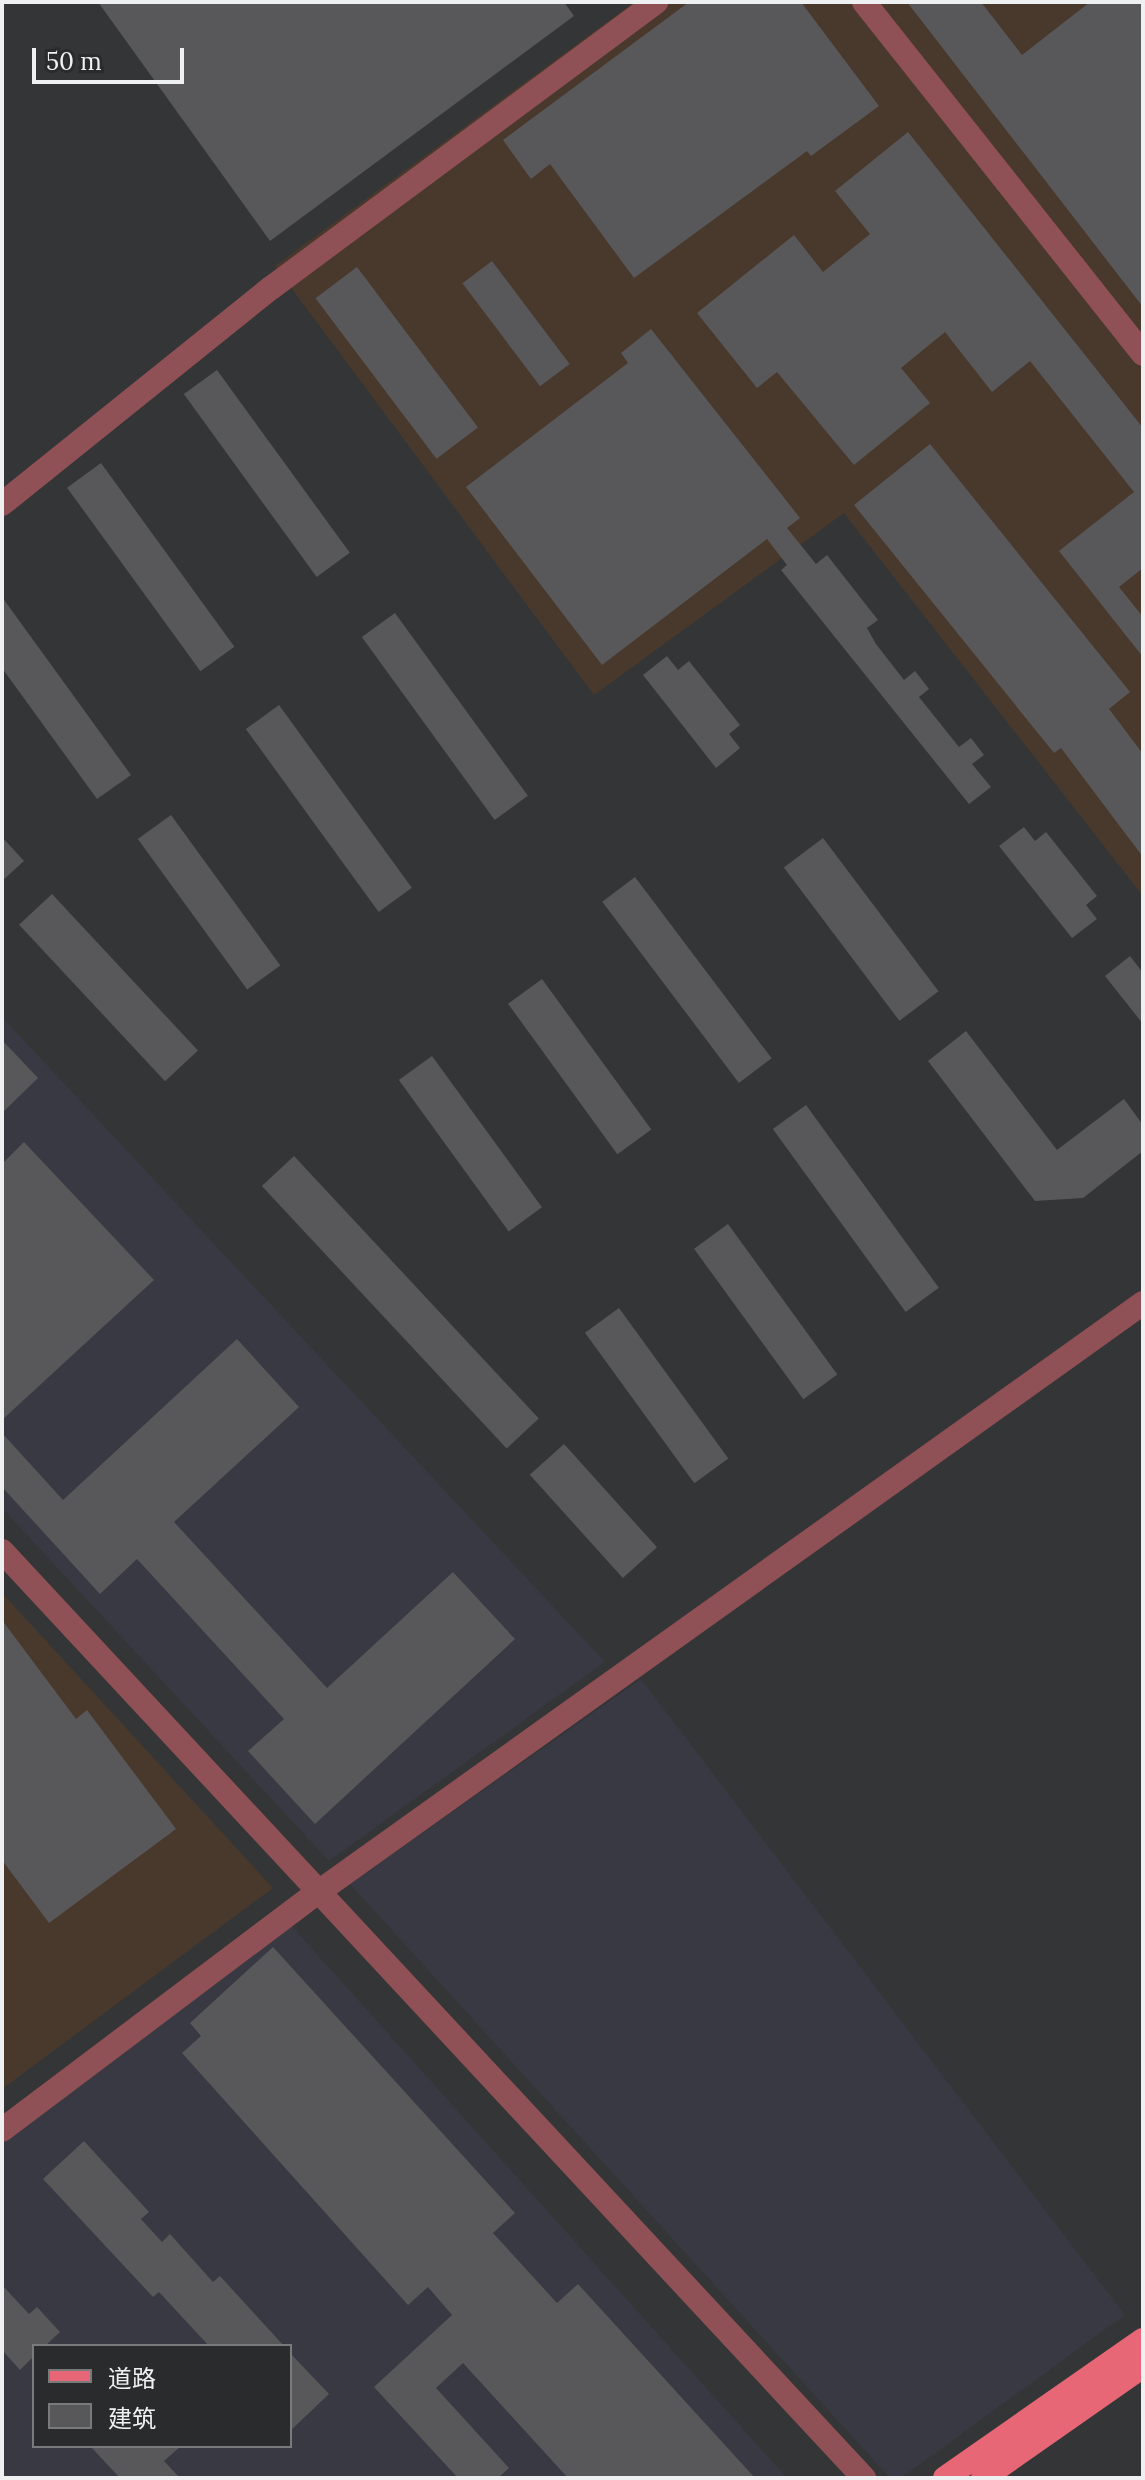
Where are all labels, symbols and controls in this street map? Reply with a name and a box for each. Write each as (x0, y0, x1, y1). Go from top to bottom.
scale bar (36, 32, 188, 82)
text: 50 m (46, 46, 102, 77)
legend (32, 2344, 292, 2448)
text: 道路 (108, 2363, 156, 2394)
text: 建筑 (108, 2403, 156, 2434)

